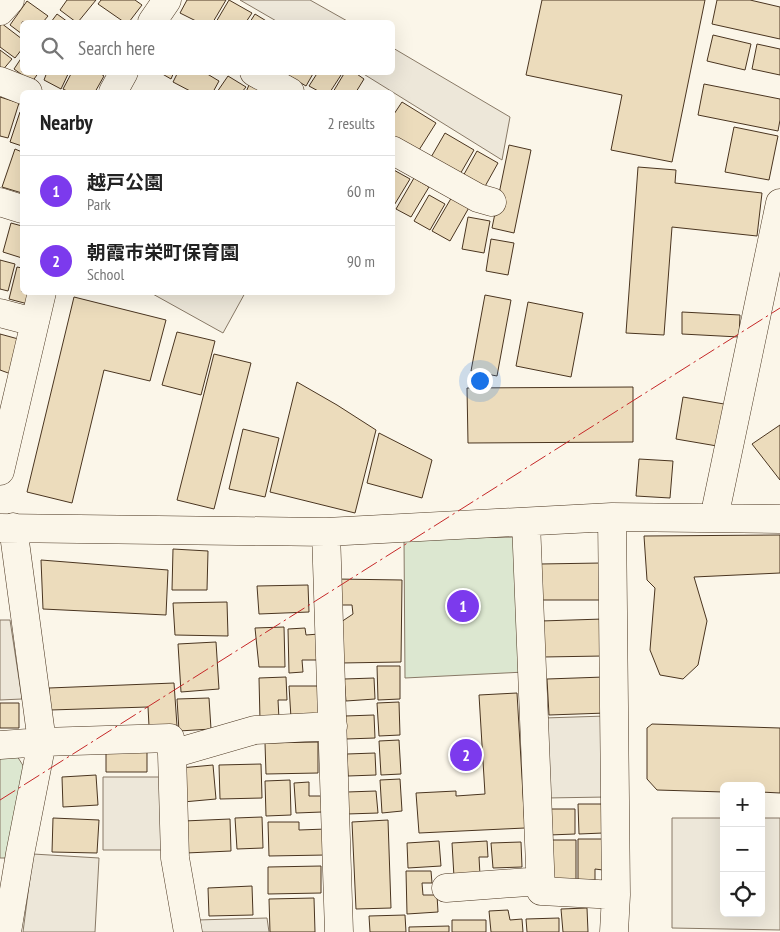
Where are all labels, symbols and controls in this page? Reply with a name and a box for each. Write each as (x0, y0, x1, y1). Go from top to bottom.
search box (20, 20, 395, 75)
icon: search (38, 34, 66, 62)
text: Search here (78, 36, 155, 60)
text: Nearby (40, 109, 93, 136)
text: 2 results (328, 113, 375, 133)
text: 越戸公園 (87, 170, 163, 194)
text: 1 (52, 181, 60, 201)
text: 60 m (347, 181, 375, 201)
text: Park (87, 194, 111, 214)
text: 朝霞市栄町保育園 (87, 240, 239, 264)
text: 2 (52, 251, 60, 271)
text: 90 m (347, 251, 375, 271)
text: School (87, 264, 124, 284)
your location (467, 368, 493, 394)
pin: 1 (447, 587, 479, 625)
pin: 2 (450, 736, 482, 774)
map controls (720, 782, 765, 917)
button: + (720, 782, 765, 827)
button: − (720, 827, 765, 872)
button: locate (720, 872, 765, 917)

